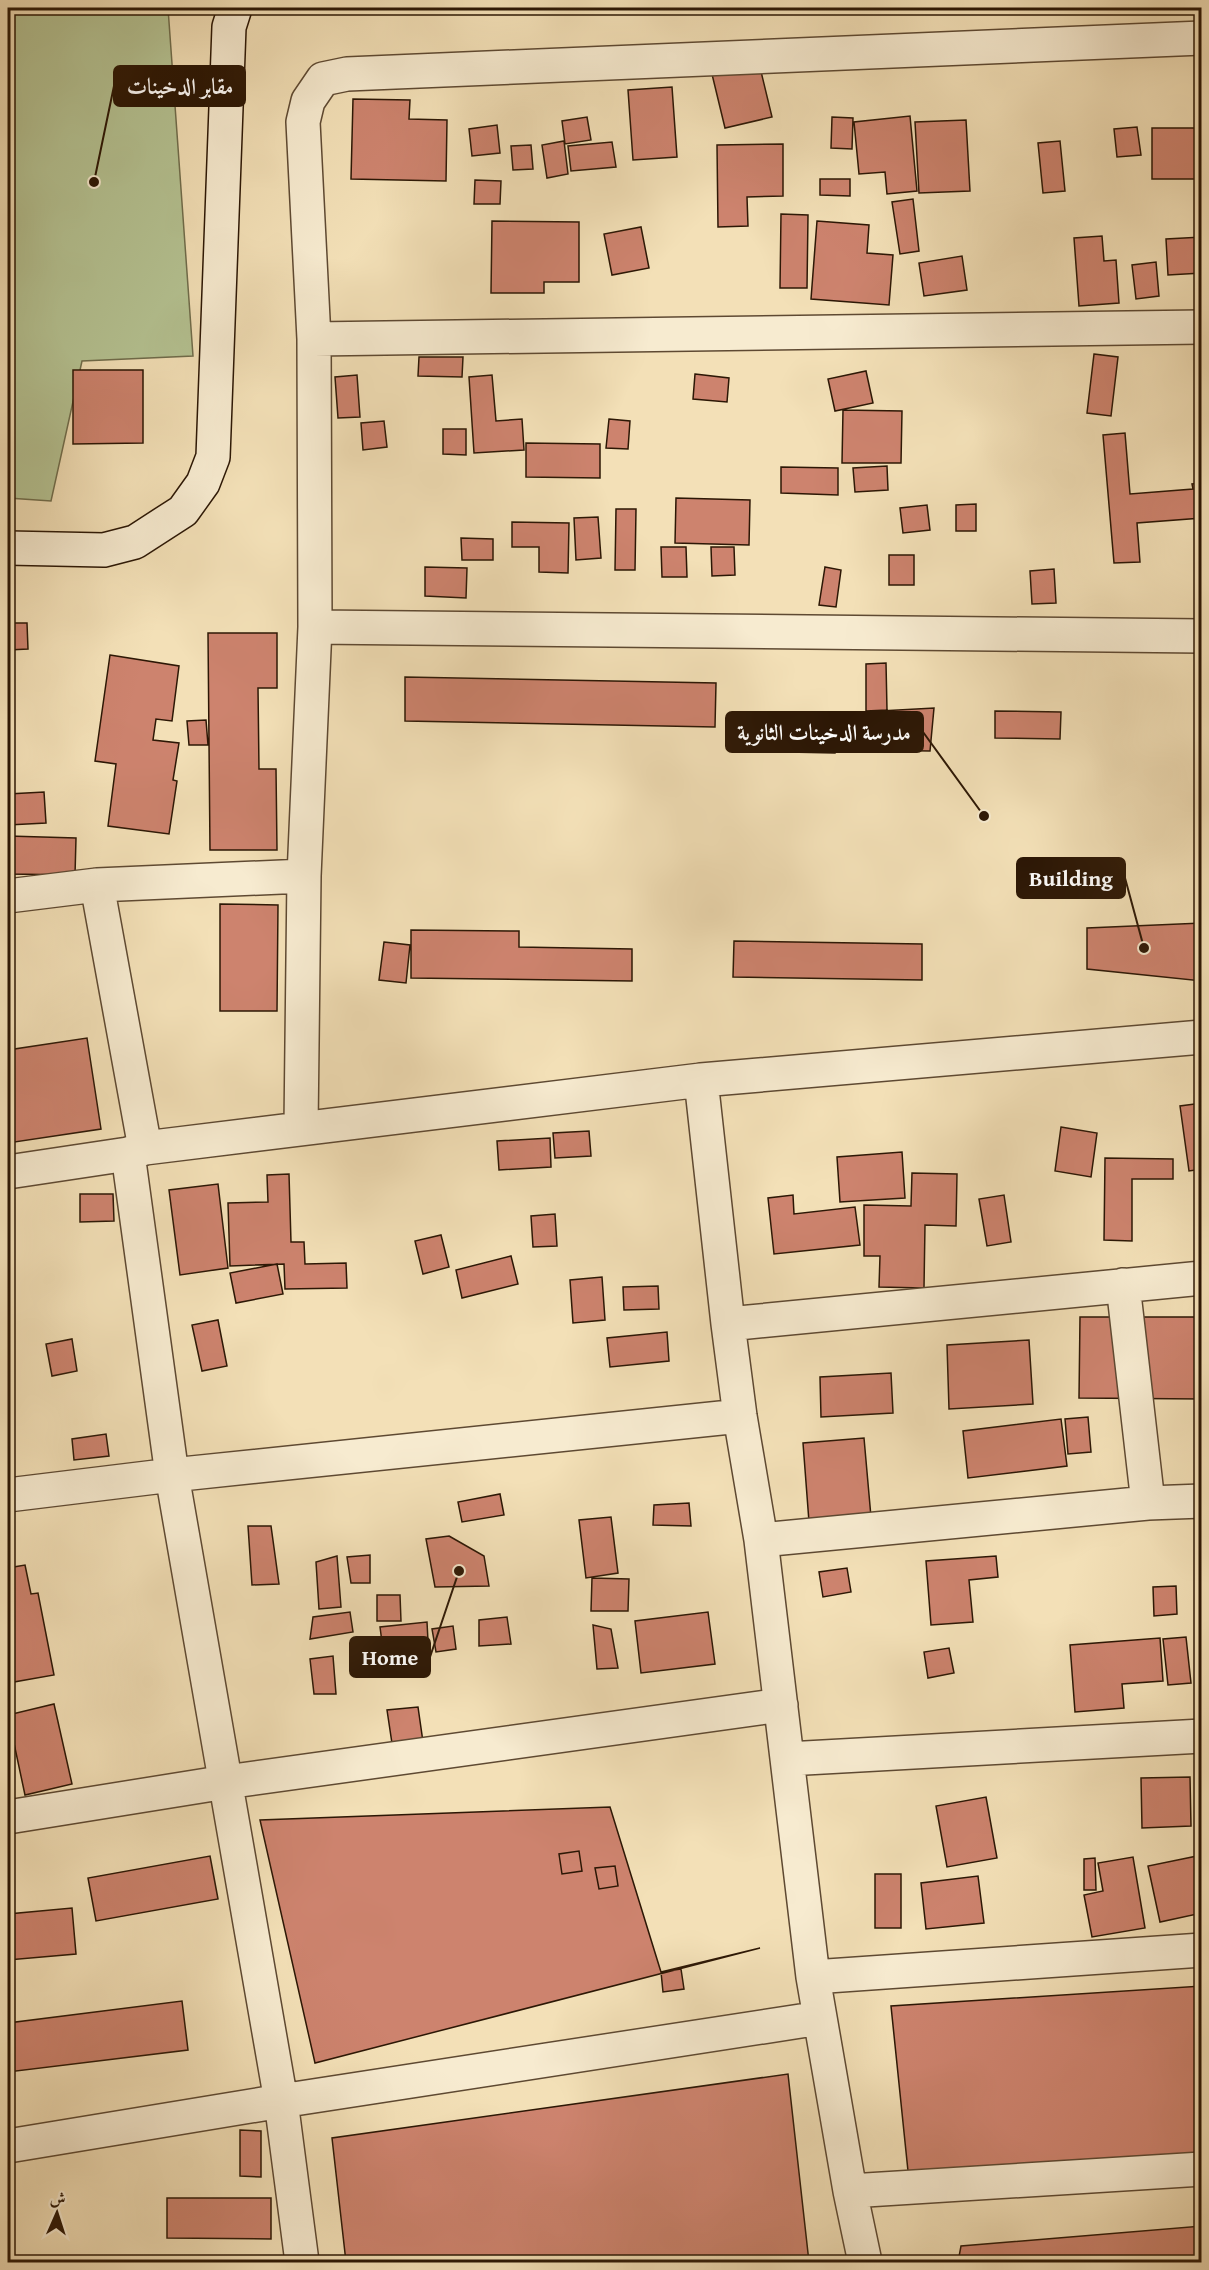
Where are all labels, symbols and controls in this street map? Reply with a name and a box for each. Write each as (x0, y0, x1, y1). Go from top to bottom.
callout: مقابر الدخينات (114, 66, 245, 106)
text: مقابر الدخينات (127, 70, 233, 102)
callout: مدرسة الدخينات الثانوية (726, 712, 923, 752)
text: مدرسة الدخينات الثانوية (737, 716, 911, 748)
callout: Building (1017, 858, 1125, 898)
text: Building (1029, 862, 1113, 894)
callout: Home (350, 1637, 430, 1677)
text: Home (362, 1641, 418, 1673)
north arrow (27, 2183, 87, 2243)
text: ش (49, 2186, 66, 2210)

